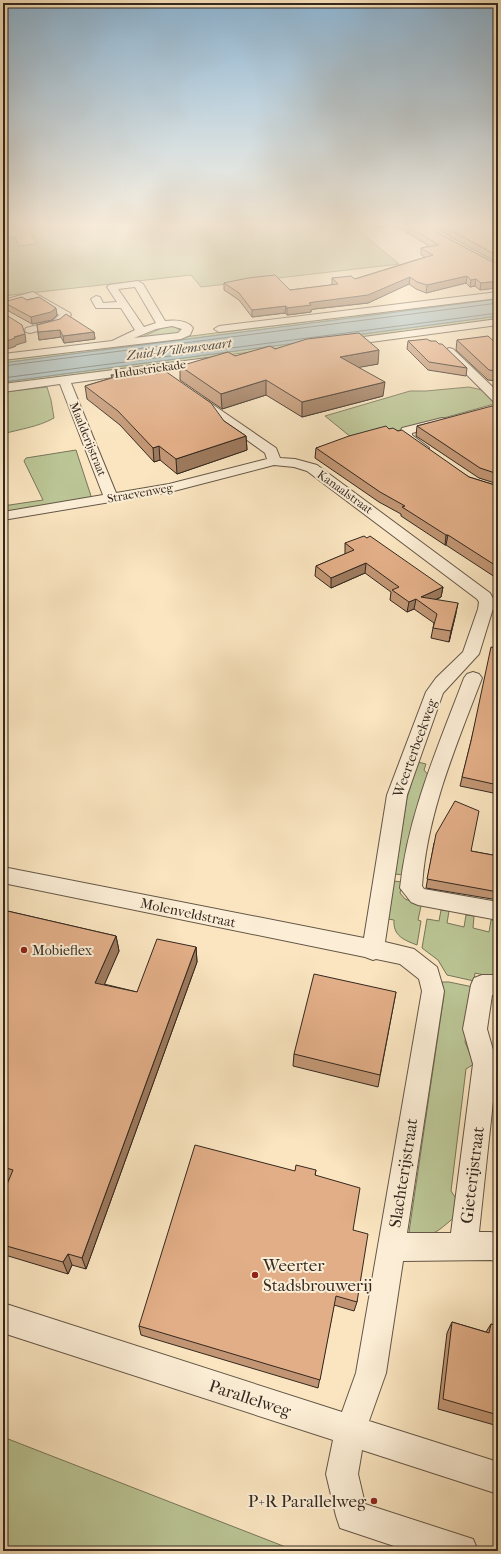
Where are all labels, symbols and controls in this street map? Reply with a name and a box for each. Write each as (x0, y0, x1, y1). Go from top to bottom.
water label: Zuid-Willemsvaart (125, 335, 233, 363)
street label: Industriekade (113, 357, 187, 381)
street label: Maalderijstraat (67, 400, 109, 479)
street label: Kanaalstraat (315, 467, 376, 517)
street label: Straevenweg (106, 480, 175, 506)
street label: Weerterbeekweg (389, 696, 441, 800)
street label: Molenveldstraat (139, 895, 237, 931)
place label: Mobieflex (32, 942, 93, 959)
marker: Mobieflex (19, 945, 29, 955)
street label: Slachterijstraat (384, 1117, 422, 1229)
street label: Gieterijstraat (456, 1125, 488, 1225)
place label: Weerter Stadsbrouwerij (262, 1255, 372, 1295)
marker: Weerter Stadsbrouwerij (250, 1270, 260, 1280)
street label: Parallelweg (206, 1375, 294, 1421)
place label: P+R Parallelweg (248, 1491, 367, 1511)
marker: P+R Parallelweg (369, 1496, 379, 1506)

